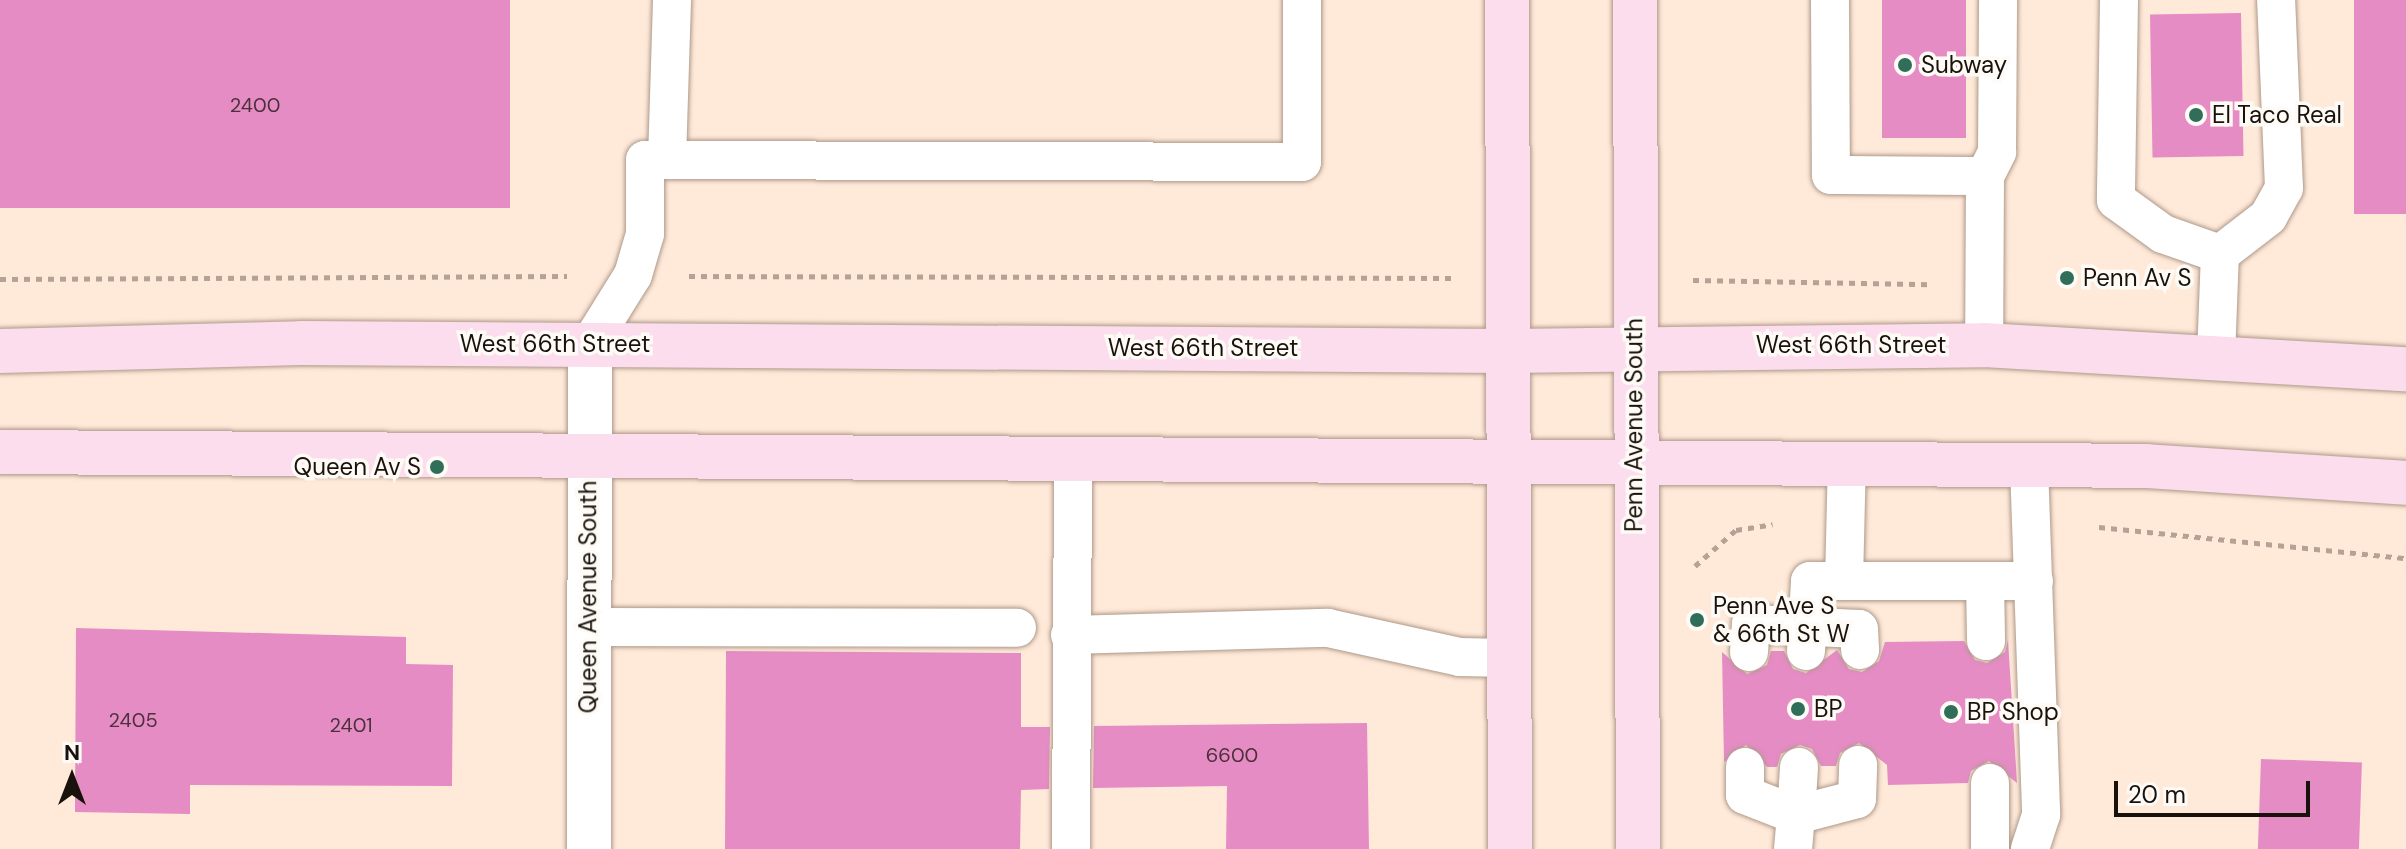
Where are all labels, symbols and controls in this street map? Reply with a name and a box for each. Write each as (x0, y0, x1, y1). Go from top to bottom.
place label: Subway (1921, 51, 2007, 79)
marker: Subway (1896, 56, 1914, 74)
house number: 2400 (230, 93, 280, 117)
place label: El Taco Real (2212, 101, 2342, 129)
marker: El Taco Real (2187, 106, 2205, 124)
place label: Penn Av S (2083, 264, 2191, 292)
marker: Penn Av S (2058, 269, 2076, 287)
street label: Penn Avenue South (1620, 318, 1648, 532)
street label: West 66th Street (460, 330, 650, 358)
street label: West 66th Street (1756, 331, 1946, 359)
street label: West 66th Street (1108, 334, 1298, 362)
place label: Queen Av S (294, 453, 421, 481)
marker: Queen Av S (428, 458, 446, 476)
street label: Queen Avenue South (574, 481, 602, 713)
place label: Penn Ave S & 66th St W (1713, 592, 1850, 648)
marker: Penn Ave S & 66th St W (1688, 611, 1706, 629)
place label: BP (1814, 695, 1842, 723)
place label: BP Shop (1967, 698, 2059, 726)
marker: BP (1789, 700, 1807, 718)
marker: BP Shop (1942, 703, 1960, 721)
house number: 2405 (108, 708, 158, 732)
house number: 2401 (329, 713, 373, 737)
north arrow (32, 737, 112, 817)
text: N (64, 738, 80, 767)
house number: 6600 (1206, 743, 1258, 767)
scale bar (2118, 765, 2314, 815)
text: 20 m (2128, 779, 2186, 810)

